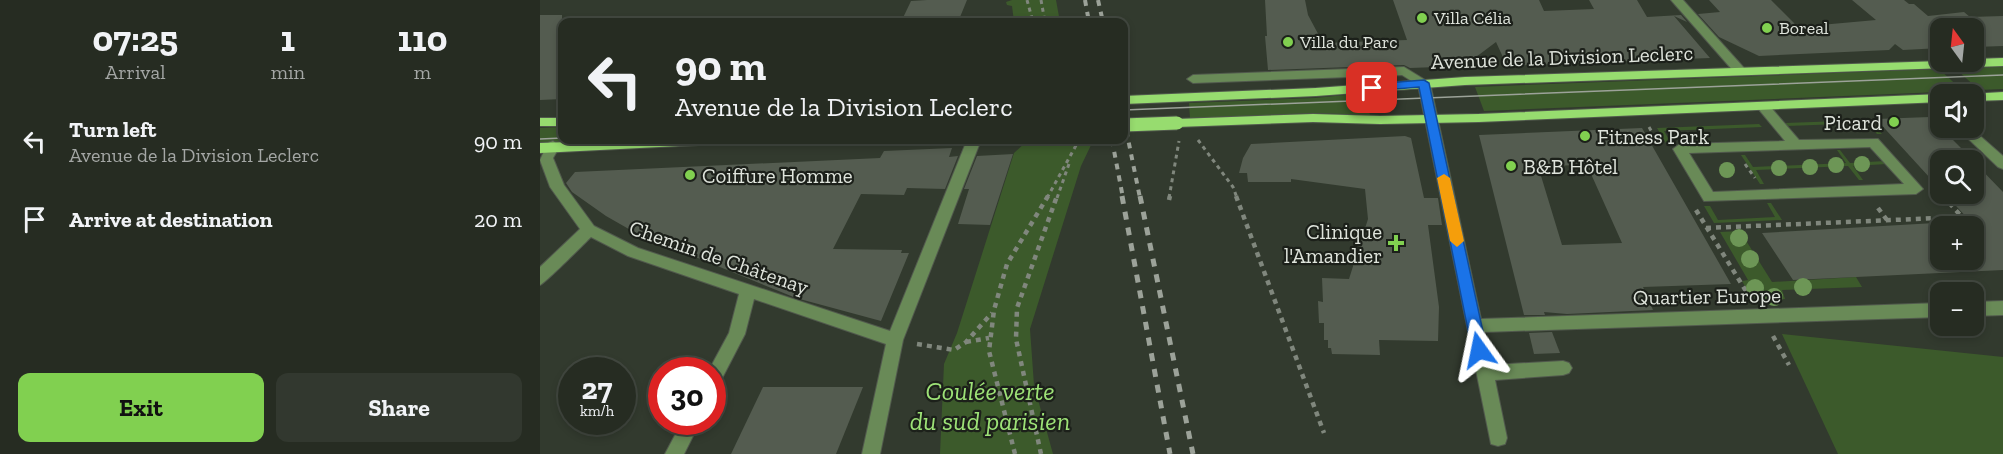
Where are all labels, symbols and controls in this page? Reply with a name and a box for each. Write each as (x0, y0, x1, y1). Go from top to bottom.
place label: Villa Célia (1433, 7, 1512, 29)
marker: Villa Célia (1415, 11, 1429, 25)
text: 07:25 (93, 17, 178, 60)
text: 1 (281, 17, 295, 60)
text: 110 (398, 17, 447, 60)
place label: Boreal (1779, 17, 1829, 39)
north arrow (1930, 18, 1984, 72)
map controls (1930, 18, 1984, 336)
marker: Boreal (1760, 21, 1774, 35)
place label: Villa du Parc (1299, 31, 1398, 53)
marker: Villa du Parc (1281, 35, 1295, 49)
text: 90 m (675, 40, 766, 91)
street label: Avenue de la Division Leclerc (1430, 40, 1694, 74)
icon: left (576, 42, 654, 120)
text: Arrival (105, 60, 165, 84)
text: min (271, 60, 305, 84)
text: m (414, 60, 431, 84)
pin (1346, 62, 1397, 113)
icon: arrive (1355, 71, 1388, 104)
button: sound (1930, 84, 1984, 138)
text: Avenue de la Division Leclerc (675, 91, 1013, 123)
place label: Picard (1824, 110, 1882, 135)
marker: Picard (1887, 115, 1901, 129)
text: Turn left (69, 116, 156, 143)
place label: Fitness Park (1597, 124, 1709, 149)
icon: left (18, 125, 51, 158)
text: 90 m (474, 128, 522, 155)
marker: Fitness Park (1578, 129, 1592, 143)
text: Avenue de la Division Leclerc (69, 143, 319, 167)
button: search (1930, 150, 1984, 204)
place label: B&B Hôtel (1523, 154, 1618, 179)
marker: B&B Hôtel (1504, 159, 1518, 173)
place label: Coiffure Homme (702, 163, 853, 188)
marker: Coiffure Homme (683, 168, 697, 182)
icon: arrive (18, 203, 51, 236)
text: Arrive at destination (69, 206, 272, 233)
text: 20 m (474, 206, 522, 233)
street label: Chemin de Châtenay (626, 215, 812, 299)
button: + (1930, 216, 1984, 270)
place label: Clinique l'Amandier (1284, 219, 1382, 268)
marker: Clinique l'Amandier (1387, 234, 1405, 252)
street label: Quartier Europe (1633, 282, 1781, 310)
button: − (1930, 282, 1984, 336)
position arrow (1447, 318, 1511, 382)
speed limit sign: 30 (648, 357, 726, 435)
text: 27 (582, 371, 612, 407)
button: Exit (18, 373, 264, 442)
button: Share (276, 373, 522, 442)
park label: Coulée verte du sud parisien (910, 375, 1070, 437)
text: km/h (580, 402, 614, 420)

